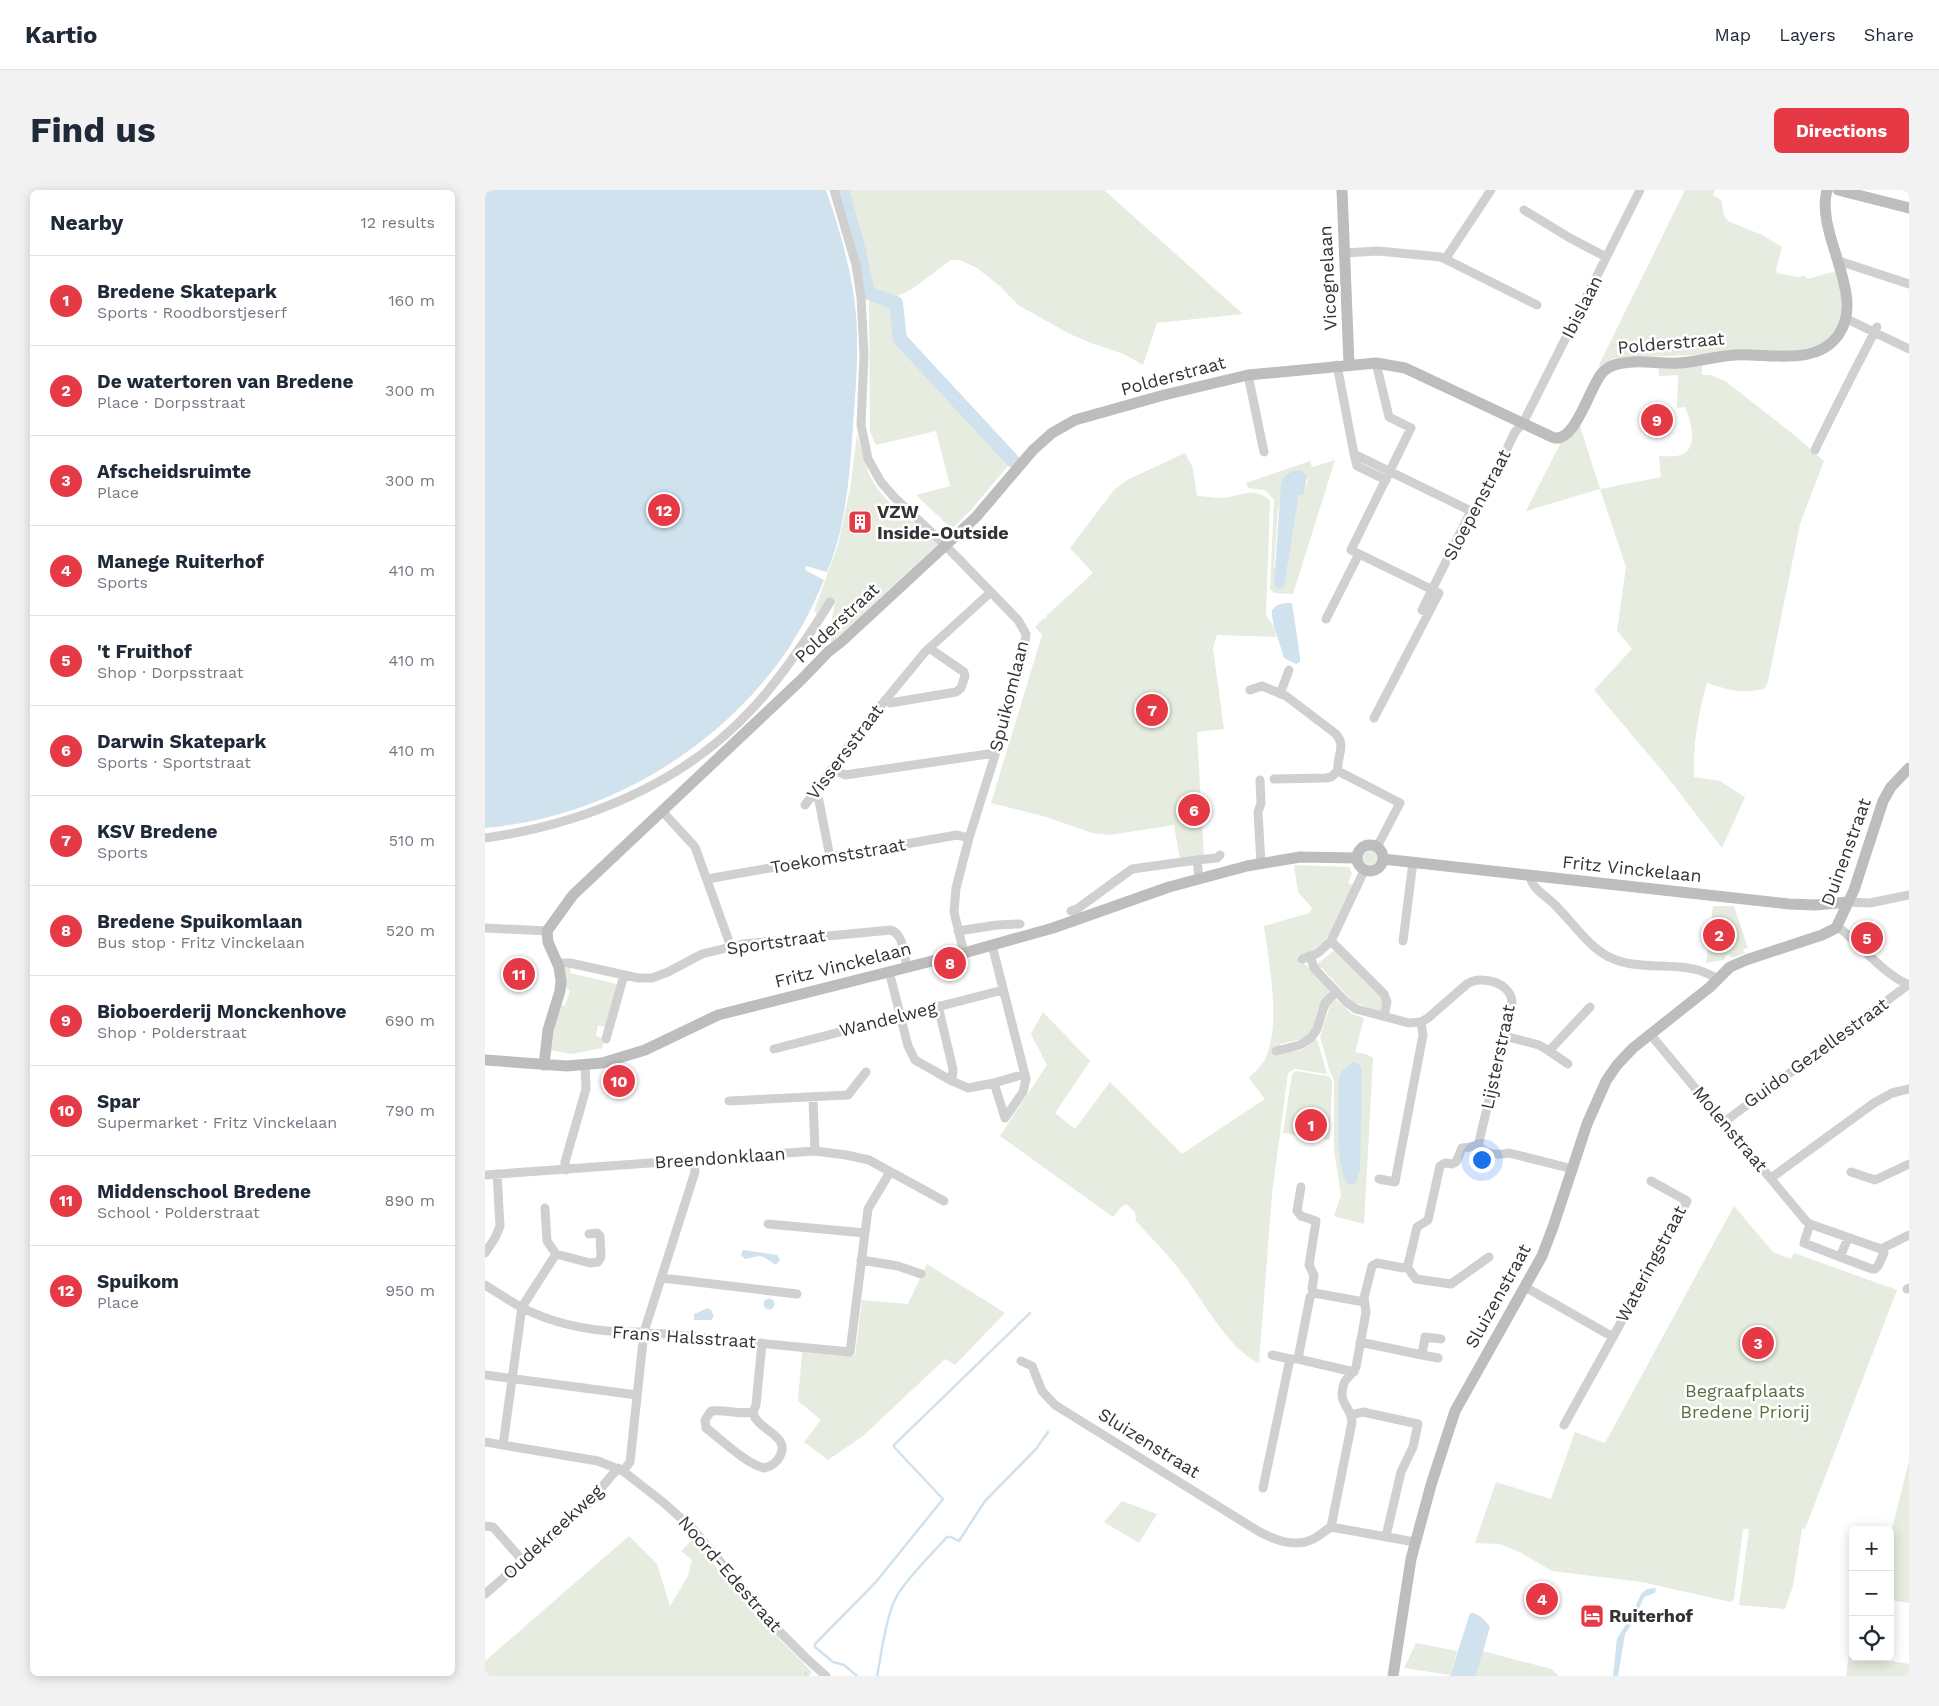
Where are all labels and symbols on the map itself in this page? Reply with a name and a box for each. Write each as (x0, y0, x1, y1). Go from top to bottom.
street label: Vicognelaan (1314, 225, 1341, 331)
street label: Ibislaan (1557, 272, 1606, 342)
street label: Polderstraat (1617, 327, 1726, 358)
street label: Polderstraat (1118, 351, 1228, 400)
pin: 9 (1641, 401, 1673, 439)
street label: Sloepenstraat (1438, 445, 1515, 564)
pin: 12 (648, 491, 680, 529)
place label: VZW Inside-Outside (877, 501, 1009, 543)
building icon: VZW Inside-Outside (847, 509, 873, 535)
street label: Polderstraat (790, 578, 883, 667)
street label: Spuikomlaan (985, 638, 1032, 753)
pin: 7 (1136, 691, 1168, 729)
street label: Vissersstraat (802, 700, 888, 804)
pin: 6 (1178, 791, 1210, 829)
street label: Duinenstraat (1816, 795, 1875, 909)
street label: Toekomststraat (769, 833, 907, 878)
street label: Fritz Vinckelaan (1561, 851, 1703, 886)
pin: 2 (1703, 916, 1735, 954)
pin: 5 (1851, 919, 1883, 957)
street label: Sportstraat (725, 924, 827, 959)
street label: Fritz Vinckelaan (772, 937, 913, 992)
pin: 8 (934, 944, 966, 982)
pin: 11 (503, 955, 535, 993)
street label: Guido Gezellestraat (1739, 993, 1892, 1112)
street label: Wandelweg (837, 996, 939, 1041)
street label: Lijsterstraat (1476, 1002, 1519, 1111)
pin: 10 (603, 1062, 635, 1100)
street label: Molenstraat (1689, 1082, 1772, 1176)
pin: 1 (1295, 1106, 1327, 1144)
street label: Breendonklaan (654, 1142, 786, 1173)
your location (1469, 1147, 1495, 1173)
street label: Wateringstraat (1611, 1202, 1690, 1326)
street label: Sluizenstraat (1460, 1240, 1535, 1351)
street label: Frans Halsstraat (611, 1321, 757, 1352)
pin: 3 (1742, 1324, 1774, 1362)
park label: Begraafplaats Bredene Priorij (1680, 1380, 1810, 1422)
street label: Sluizenstraat (1095, 1403, 1204, 1482)
street label: Oudekreekweg (498, 1480, 607, 1583)
street label: Noord-Edestraat (674, 1511, 787, 1636)
pin: 4 (1526, 1580, 1558, 1618)
hotel icon: Ruiterhof (1579, 1603, 1605, 1629)
place label: Ruiterhof (1609, 1605, 1694, 1626)

